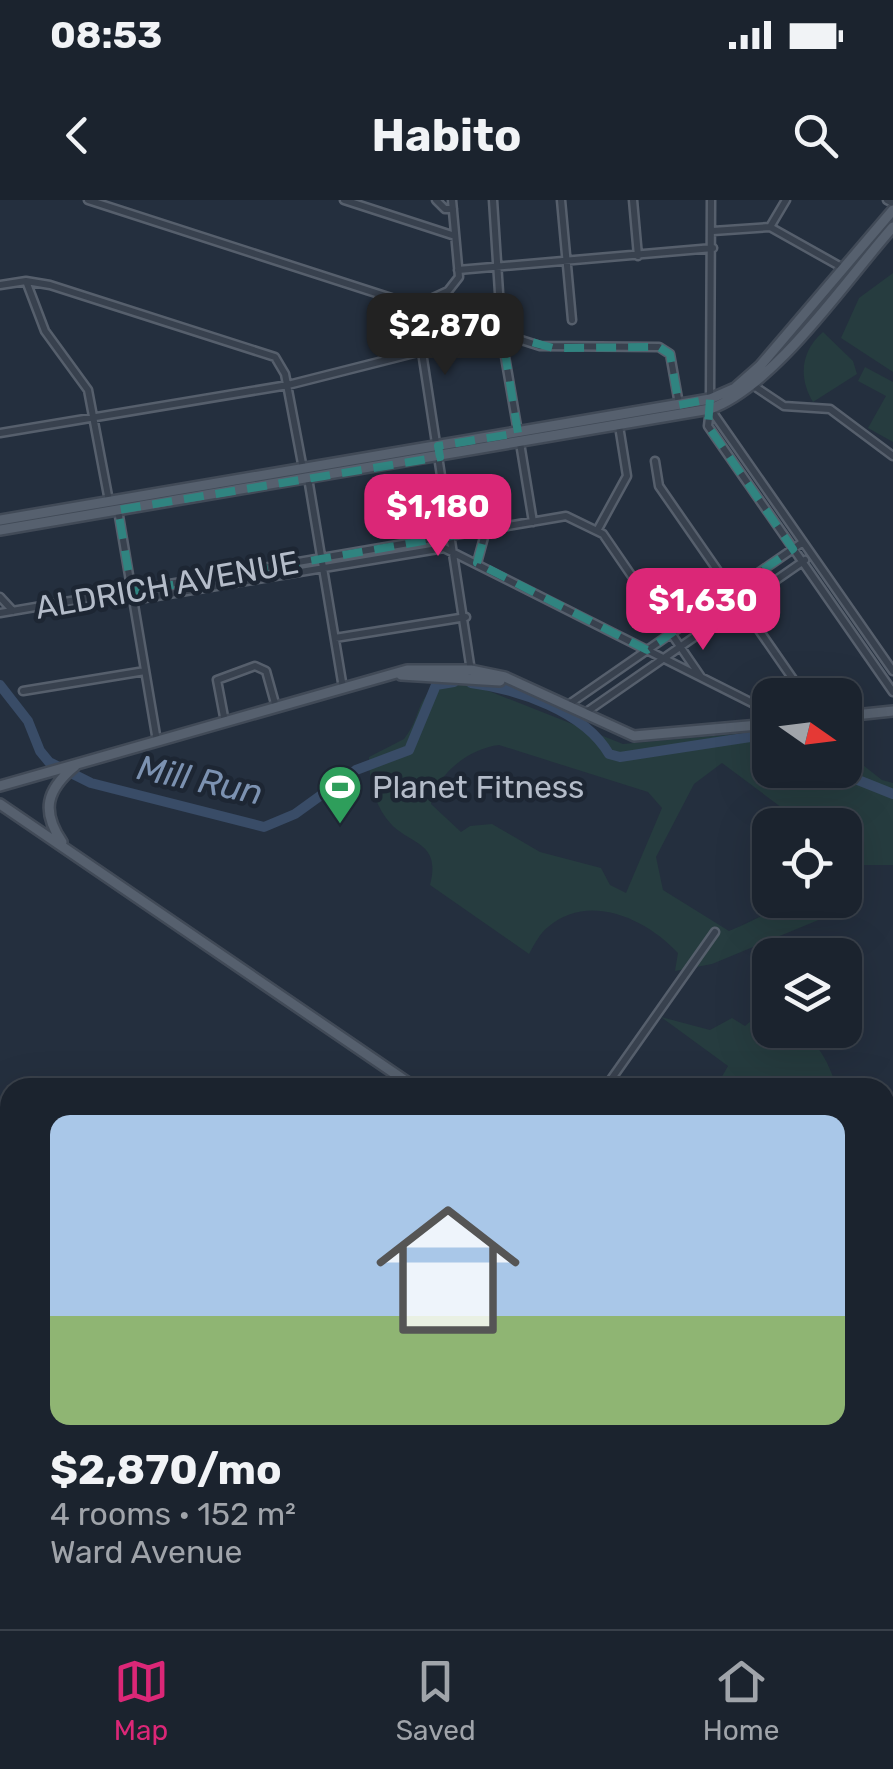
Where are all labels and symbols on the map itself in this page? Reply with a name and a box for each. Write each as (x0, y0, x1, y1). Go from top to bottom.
pin: $2,870 (364, 293, 526, 378)
pin: $1,180 (357, 474, 519, 559)
street label: ALDRICH AVENUE (32, 543, 302, 627)
pin: $1,630 (622, 568, 784, 653)
north arrow (752, 678, 862, 788)
water label: Mill Run (133, 746, 267, 814)
sports icon: Planet Fitness (317, 764, 363, 825)
place label: Planet Fitness (372, 768, 584, 806)

